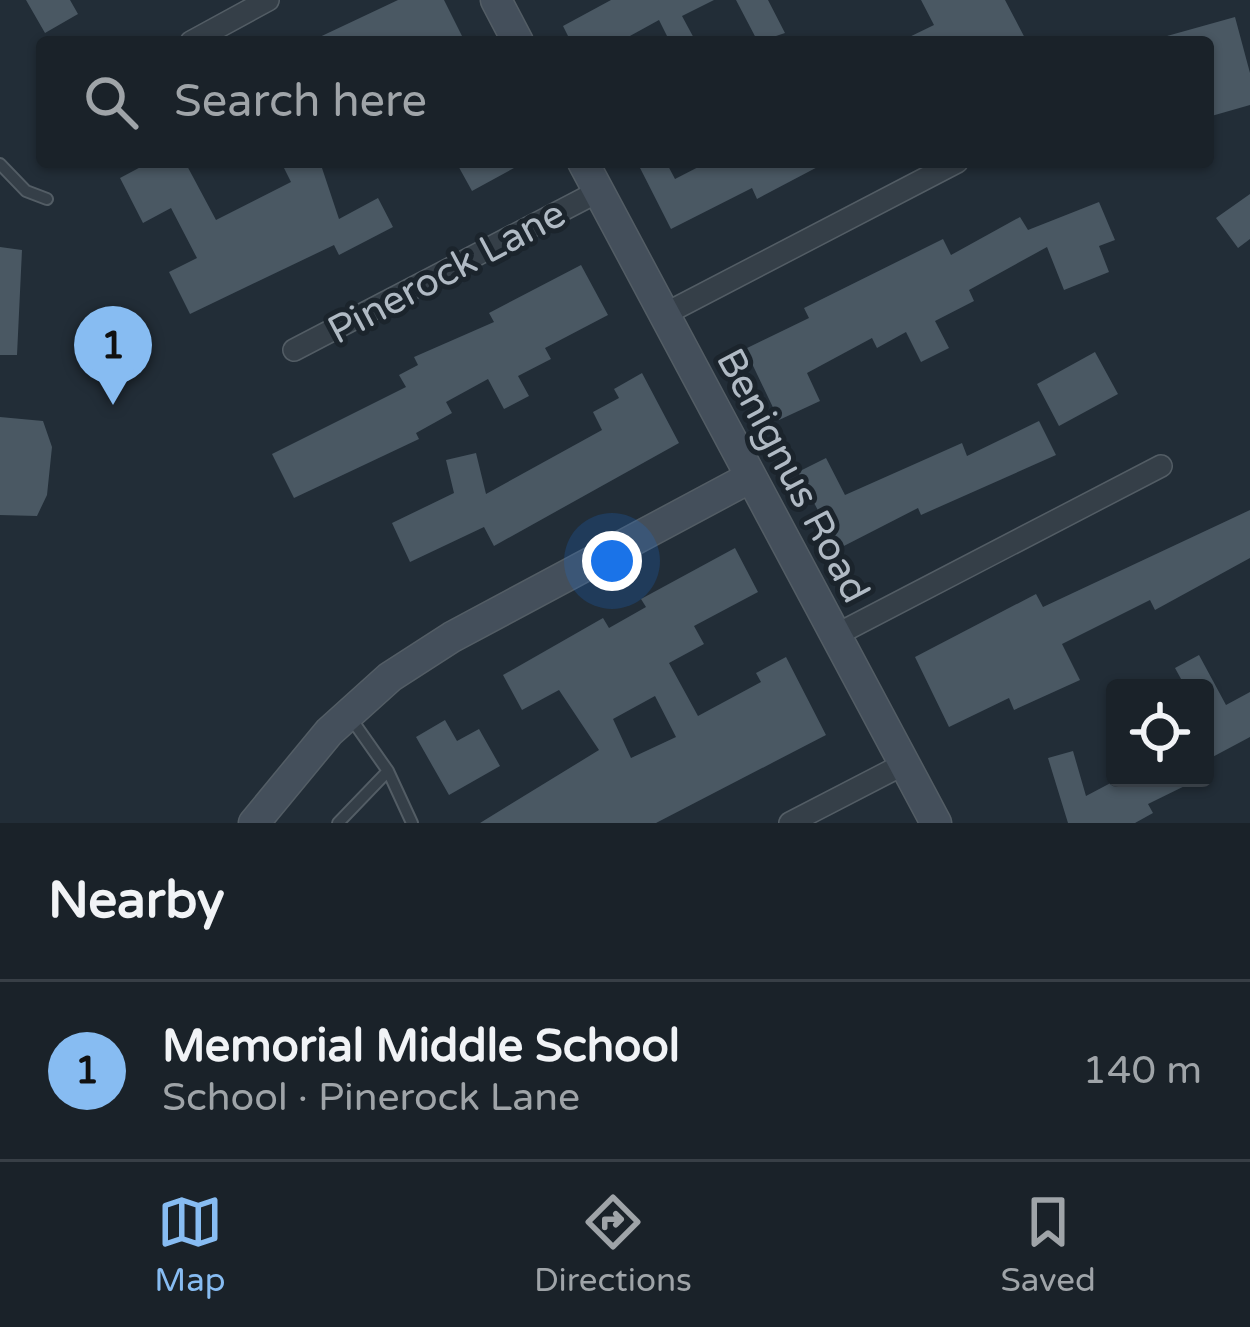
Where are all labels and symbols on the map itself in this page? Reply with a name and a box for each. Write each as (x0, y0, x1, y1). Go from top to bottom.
street label: Pinerock Lane (320, 190, 573, 355)
pin: 1 (74, 306, 152, 405)
street label: Benignus Road (706, 341, 879, 611)
your location (582, 531, 642, 591)

